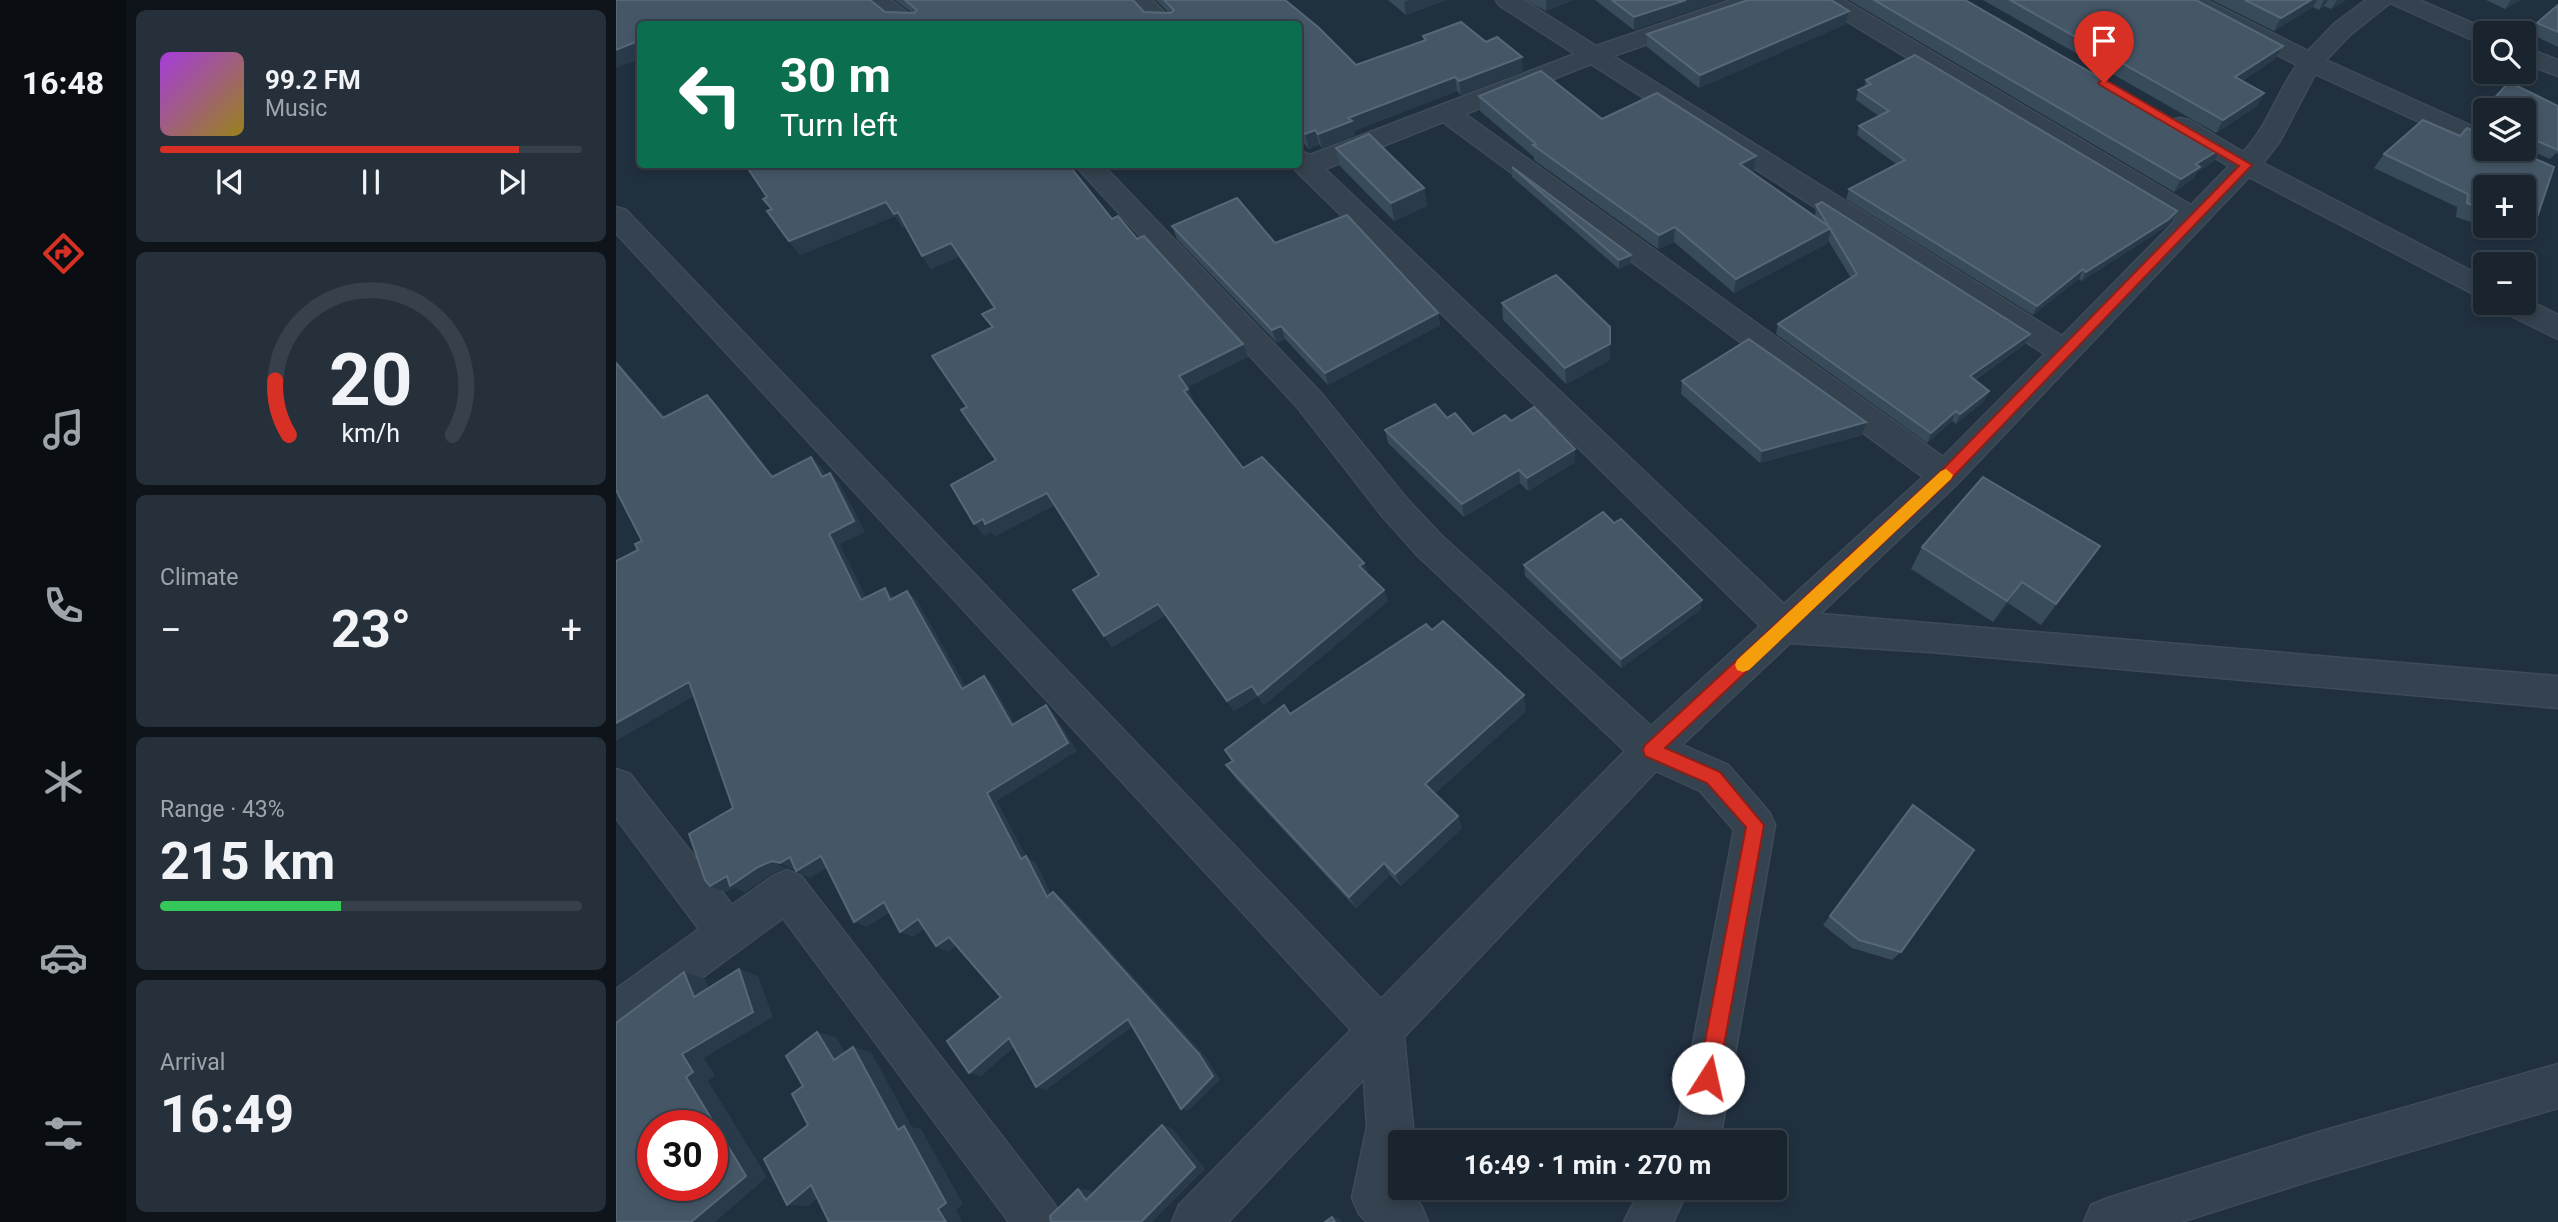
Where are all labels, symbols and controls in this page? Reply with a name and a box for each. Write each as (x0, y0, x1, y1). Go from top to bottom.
pin (2074, 11, 2134, 83)
map controls (2473, 21, 2536, 315)
button: search (2473, 21, 2536, 84)
icon: arrive (2085, 22, 2123, 60)
text: 30 m (780, 47, 891, 104)
icon: left (665, 49, 756, 140)
text: 16:48 (22, 64, 104, 102)
text: 99.2 FM (265, 65, 361, 95)
text: Music (265, 95, 327, 122)
button: layers (2473, 98, 2536, 161)
text: Turn left (780, 106, 898, 144)
icon: previous (211, 163, 249, 201)
icon: pause (352, 163, 390, 201)
icon: next (493, 163, 531, 201)
button: + (2473, 175, 2536, 238)
icon: directions (39, 229, 88, 278)
button: − (2473, 252, 2536, 315)
text: 20 (329, 337, 413, 423)
icon: music (39, 405, 88, 454)
text: km/h (342, 418, 400, 447)
text: Climate (160, 564, 239, 591)
icon: phone (39, 581, 88, 630)
text: 23° (331, 599, 411, 660)
text: − (160, 608, 182, 652)
text: + (560, 608, 582, 652)
icon: climate (39, 757, 88, 806)
text: Range · 43% (160, 796, 285, 823)
text: 215 km (160, 831, 335, 892)
icon: car (39, 933, 88, 982)
position arrow (1671, 1041, 1745, 1115)
text: Arrival (160, 1049, 225, 1076)
text: 16:49 (160, 1084, 294, 1145)
icon: filters (39, 1109, 88, 1158)
speed limit sign: 30 (637, 1110, 728, 1201)
text: 16:49 · 1 min · 270 m (1464, 1150, 1711, 1180)

